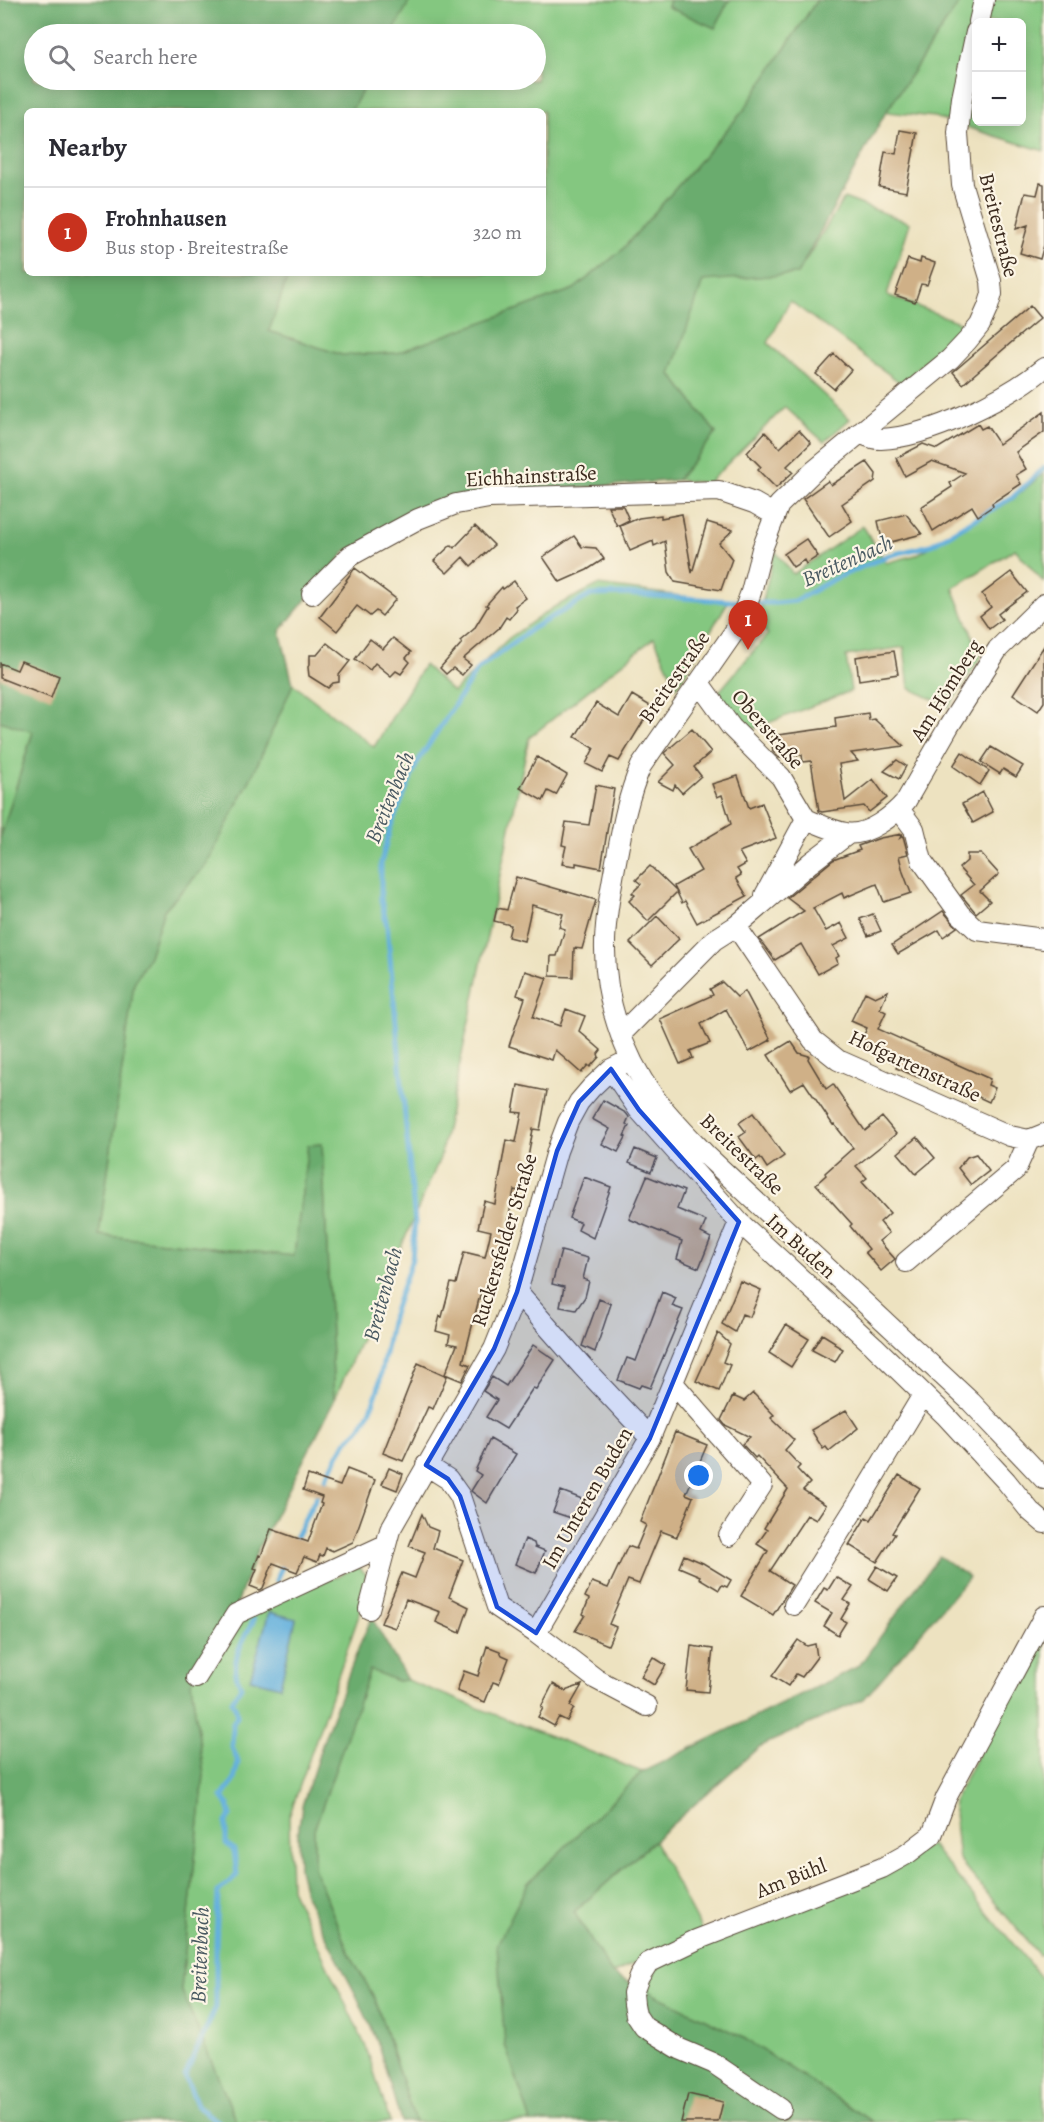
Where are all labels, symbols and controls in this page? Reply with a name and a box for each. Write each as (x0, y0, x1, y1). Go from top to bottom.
map controls (972, 18, 1026, 126)
button: + (972, 18, 1026, 72)
search box (24, 24, 546, 90)
icon: search (45, 41, 78, 74)
text: Search here (93, 42, 198, 72)
button: − (972, 72, 1026, 126)
text: Nearby (48, 130, 127, 165)
street label: Breitestraße (973, 170, 1025, 280)
text: Frohnhausen (105, 204, 227, 234)
text: 1 (64, 219, 71, 246)
text: 320 m (473, 219, 522, 246)
text: Bus stop · Breitestraße (105, 234, 288, 261)
street label: Eichhainstraße (465, 459, 597, 493)
water label: Breitenbach (797, 528, 898, 594)
pin: 1 (728, 600, 768, 650)
street label: Breitestraße (632, 625, 716, 729)
street label: Am Hömberg (903, 633, 989, 747)
street label: Oberstraße (725, 683, 811, 775)
water label: Breitenbach (358, 747, 422, 848)
street label: Hofgartenstraße (844, 1023, 986, 1109)
street label: Breitestraße (694, 1107, 790, 1201)
street label: Ruckersfelder Straße (464, 1150, 544, 1330)
street label: Im Buden (760, 1207, 842, 1285)
water label: Breitenbach (356, 1244, 410, 1345)
street label: Im Unteren Buden (535, 1422, 639, 1574)
your location (684, 1461, 713, 1490)
street label: Am Bühl (751, 1851, 830, 1905)
water label: Breitenbach (183, 1906, 217, 2004)

